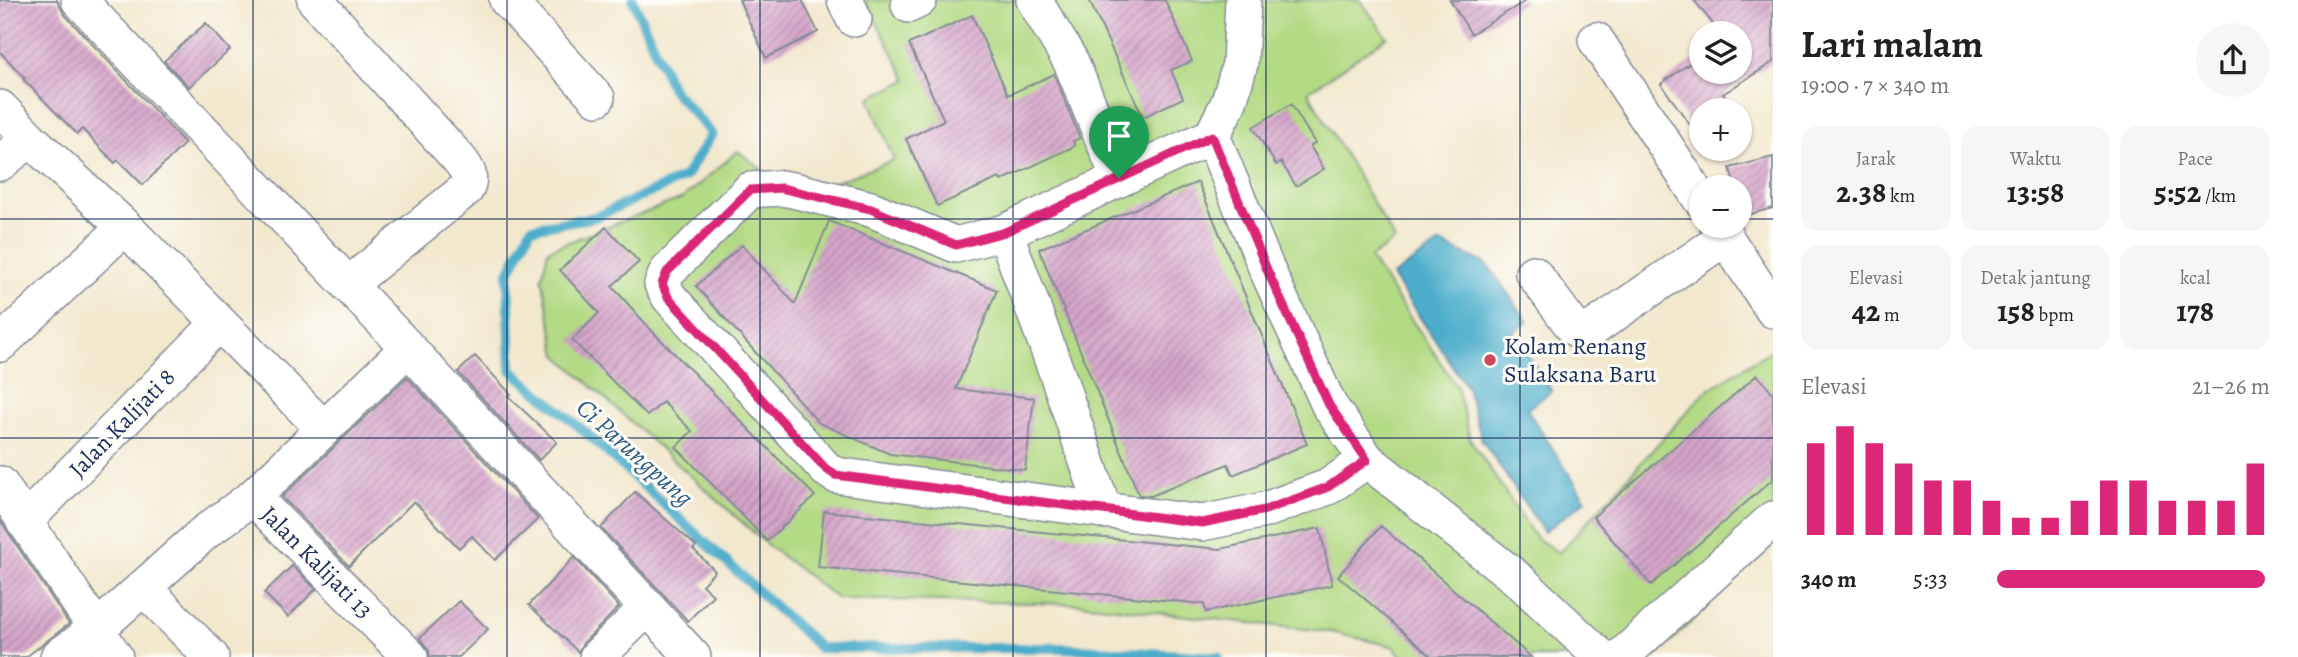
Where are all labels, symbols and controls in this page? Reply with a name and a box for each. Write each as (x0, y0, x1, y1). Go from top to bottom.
text: Lari malam (1801, 18, 1983, 70)
map controls (1689, 21, 1752, 238)
button: layers (1689, 21, 1752, 84)
button: share (2196, 23, 2270, 97)
text: 19:00 · 7 × 340 m (1801, 70, 1949, 101)
button: + (1689, 98, 1752, 161)
pin (1089, 106, 1149, 178)
icon: arrive (1100, 117, 1138, 155)
text: Jarak (1856, 146, 1896, 172)
text: Waktu (2010, 146, 2061, 172)
text: Pace (2178, 146, 2213, 172)
text: 2.38 (1836, 172, 1886, 212)
text: 13:58 (2006, 172, 2064, 212)
text: 5:52 (2154, 172, 2201, 212)
button: − (1689, 175, 1752, 238)
text: km (1886, 183, 1915, 209)
text: /km (2201, 183, 2236, 209)
text: Elevasi (1849, 265, 1903, 291)
text: Detak jantung (1980, 265, 2091, 291)
text: kcal (2180, 265, 2210, 291)
text: 42 (1852, 291, 1880, 331)
text: 158 (1997, 291, 2035, 331)
text: 178 (2176, 291, 2214, 331)
text: m (1880, 302, 1900, 328)
text: bpm (2035, 302, 2074, 328)
place label: Kolam Renang Sulaksana Baru (1504, 330, 1656, 390)
marker: Kolam Renang Sulaksana Baru (1482, 352, 1498, 368)
street label: Jalan Kalijati 8 (62, 361, 182, 485)
text: Elevasi (1801, 371, 1867, 402)
text: 21–26 m (2192, 371, 2270, 402)
water label: Ci Parungpung (569, 390, 701, 515)
street label: Jalan Kalijati 13 (254, 499, 380, 625)
text: 340 m (1801, 564, 1857, 595)
text: 5:33 (1913, 564, 1948, 595)

